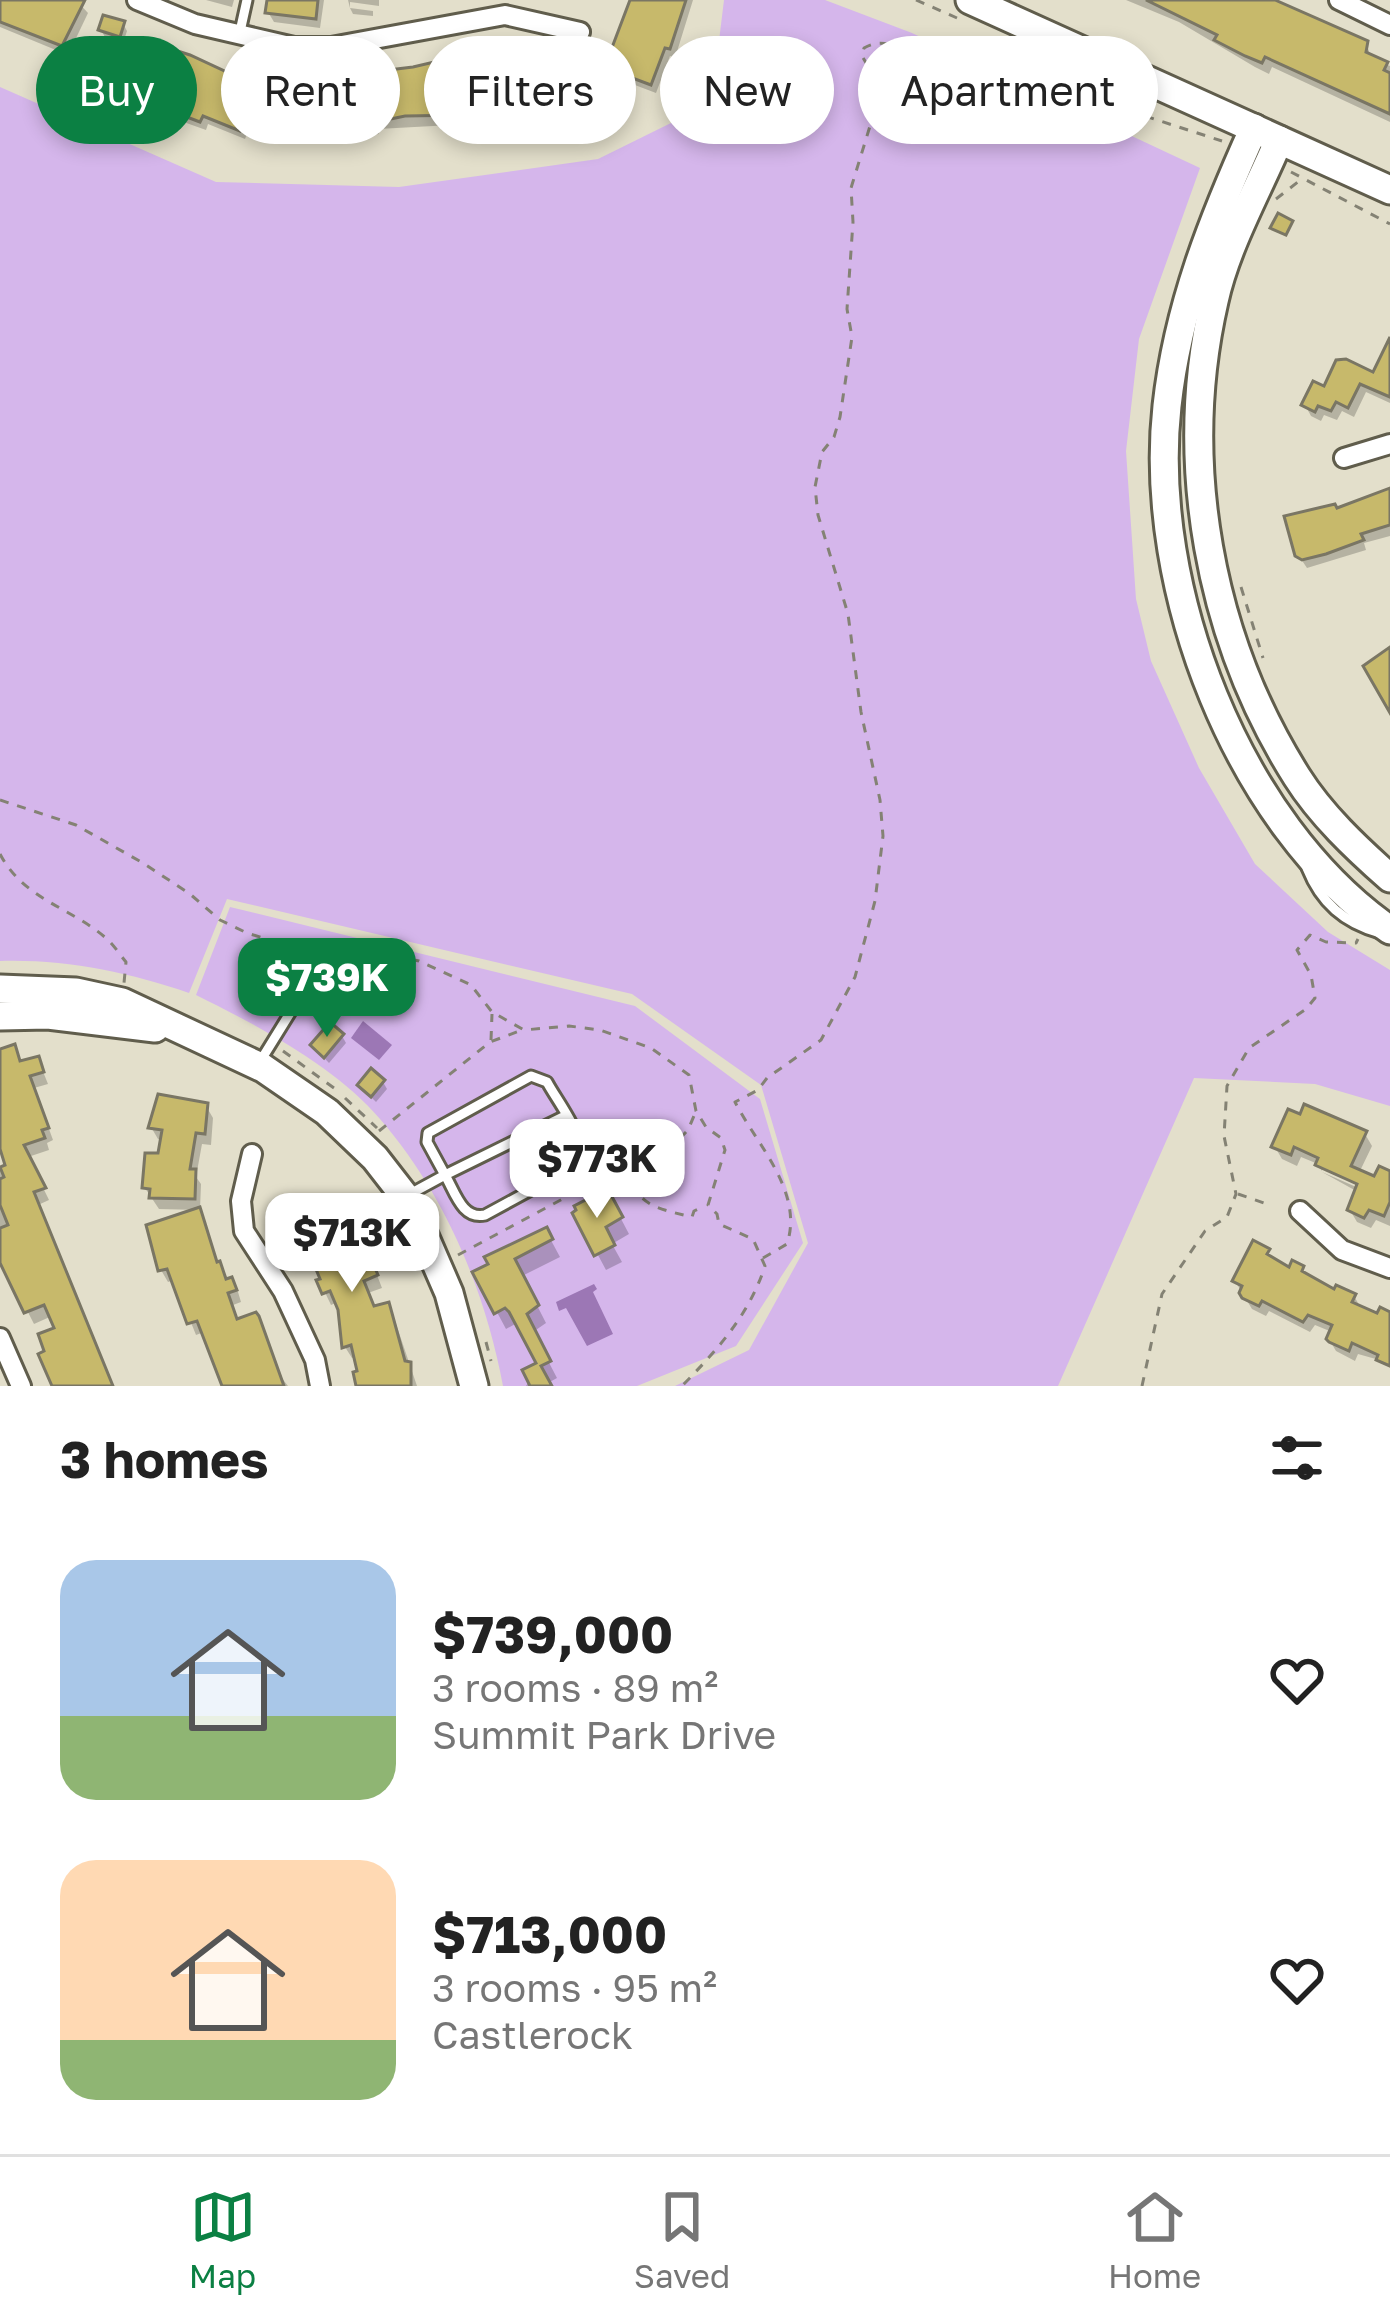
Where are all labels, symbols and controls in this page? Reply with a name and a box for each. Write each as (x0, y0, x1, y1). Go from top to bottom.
chip: Buy (36, 36, 197, 144)
chip: Rent (221, 36, 400, 144)
chip: Filters (424, 36, 636, 144)
chip: New (660, 36, 834, 144)
chip: Apartment (858, 36, 1158, 144)
pin: $739K (243, 938, 411, 1040)
text: $739K (265, 953, 389, 1000)
pin: $773K (513, 1119, 681, 1221)
text: $773K (537, 1134, 657, 1181)
pin: $713K (268, 1193, 436, 1295)
text: $713K (292, 1208, 412, 1255)
icon: filters (1264, 1425, 1330, 1491)
text: 3 homes (60, 1428, 269, 1489)
text: $739,000 (432, 1603, 673, 1664)
icon: home (156, 1608, 300, 1752)
icon: heart (1264, 1647, 1330, 1713)
text: 3 rooms · 89 m² (432, 1664, 718, 1711)
text: Summit Park Drive (432, 1711, 776, 1758)
text: $713,000 (432, 1903, 667, 1964)
icon: home (156, 1908, 300, 2052)
icon: heart (1264, 1947, 1330, 2013)
text: 3 rooms · 95 m² (432, 1964, 717, 2011)
text: Castlerock (432, 2011, 633, 2058)
tab: Map (189, 2184, 256, 2295)
tab: Saved (634, 2184, 730, 2295)
tab: Home (1108, 2184, 1201, 2295)

